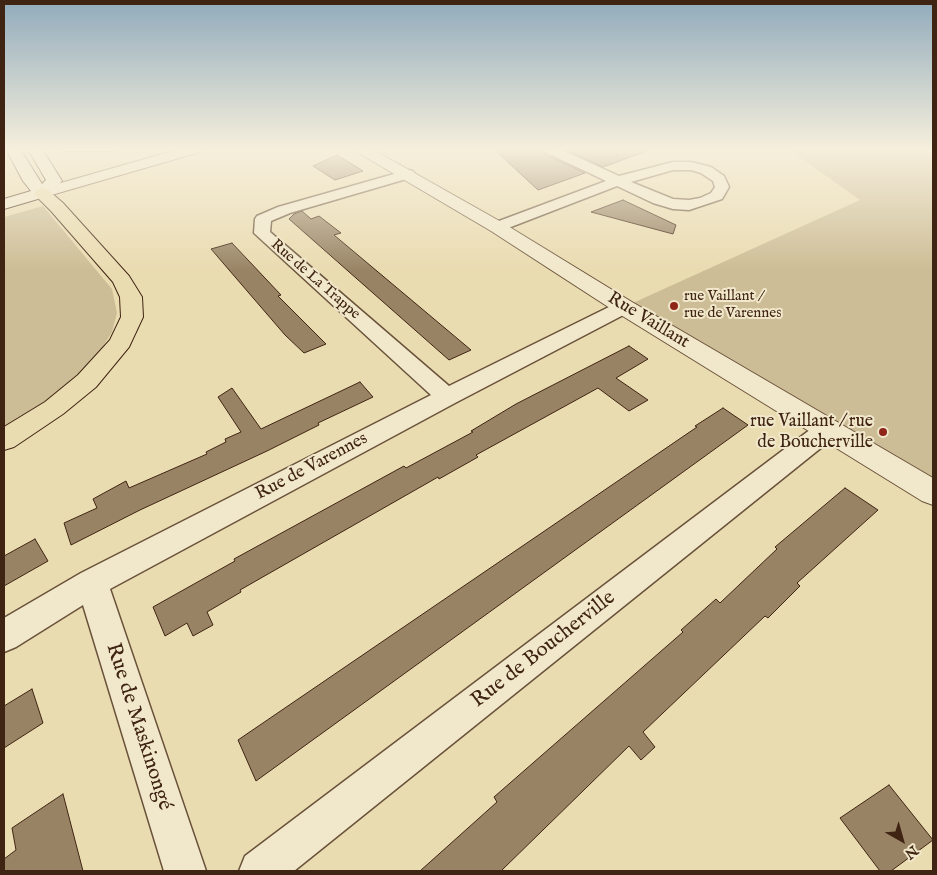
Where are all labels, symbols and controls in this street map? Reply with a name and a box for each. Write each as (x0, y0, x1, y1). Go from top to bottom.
street label: Rue de La Trappe (267, 236, 363, 324)
street label: Rue Vaillant (603, 288, 693, 354)
place label: rue Vaillant / rue de Varennes (684, 288, 781, 323)
marker: rue Vaillant / rue de Varennes (668, 300, 680, 312)
place label: rue Vaillant / rue de Boucherville (750, 411, 873, 454)
marker: rue Vaillant / rue de Boucherville (877, 426, 889, 438)
street label: Rue de Varennes (252, 428, 372, 506)
street label: Rue de Boucherville (467, 586, 621, 714)
street label: Rue de Maskinongé (99, 640, 177, 814)
north arrow (877, 815, 927, 865)
text: N (901, 841, 922, 863)

